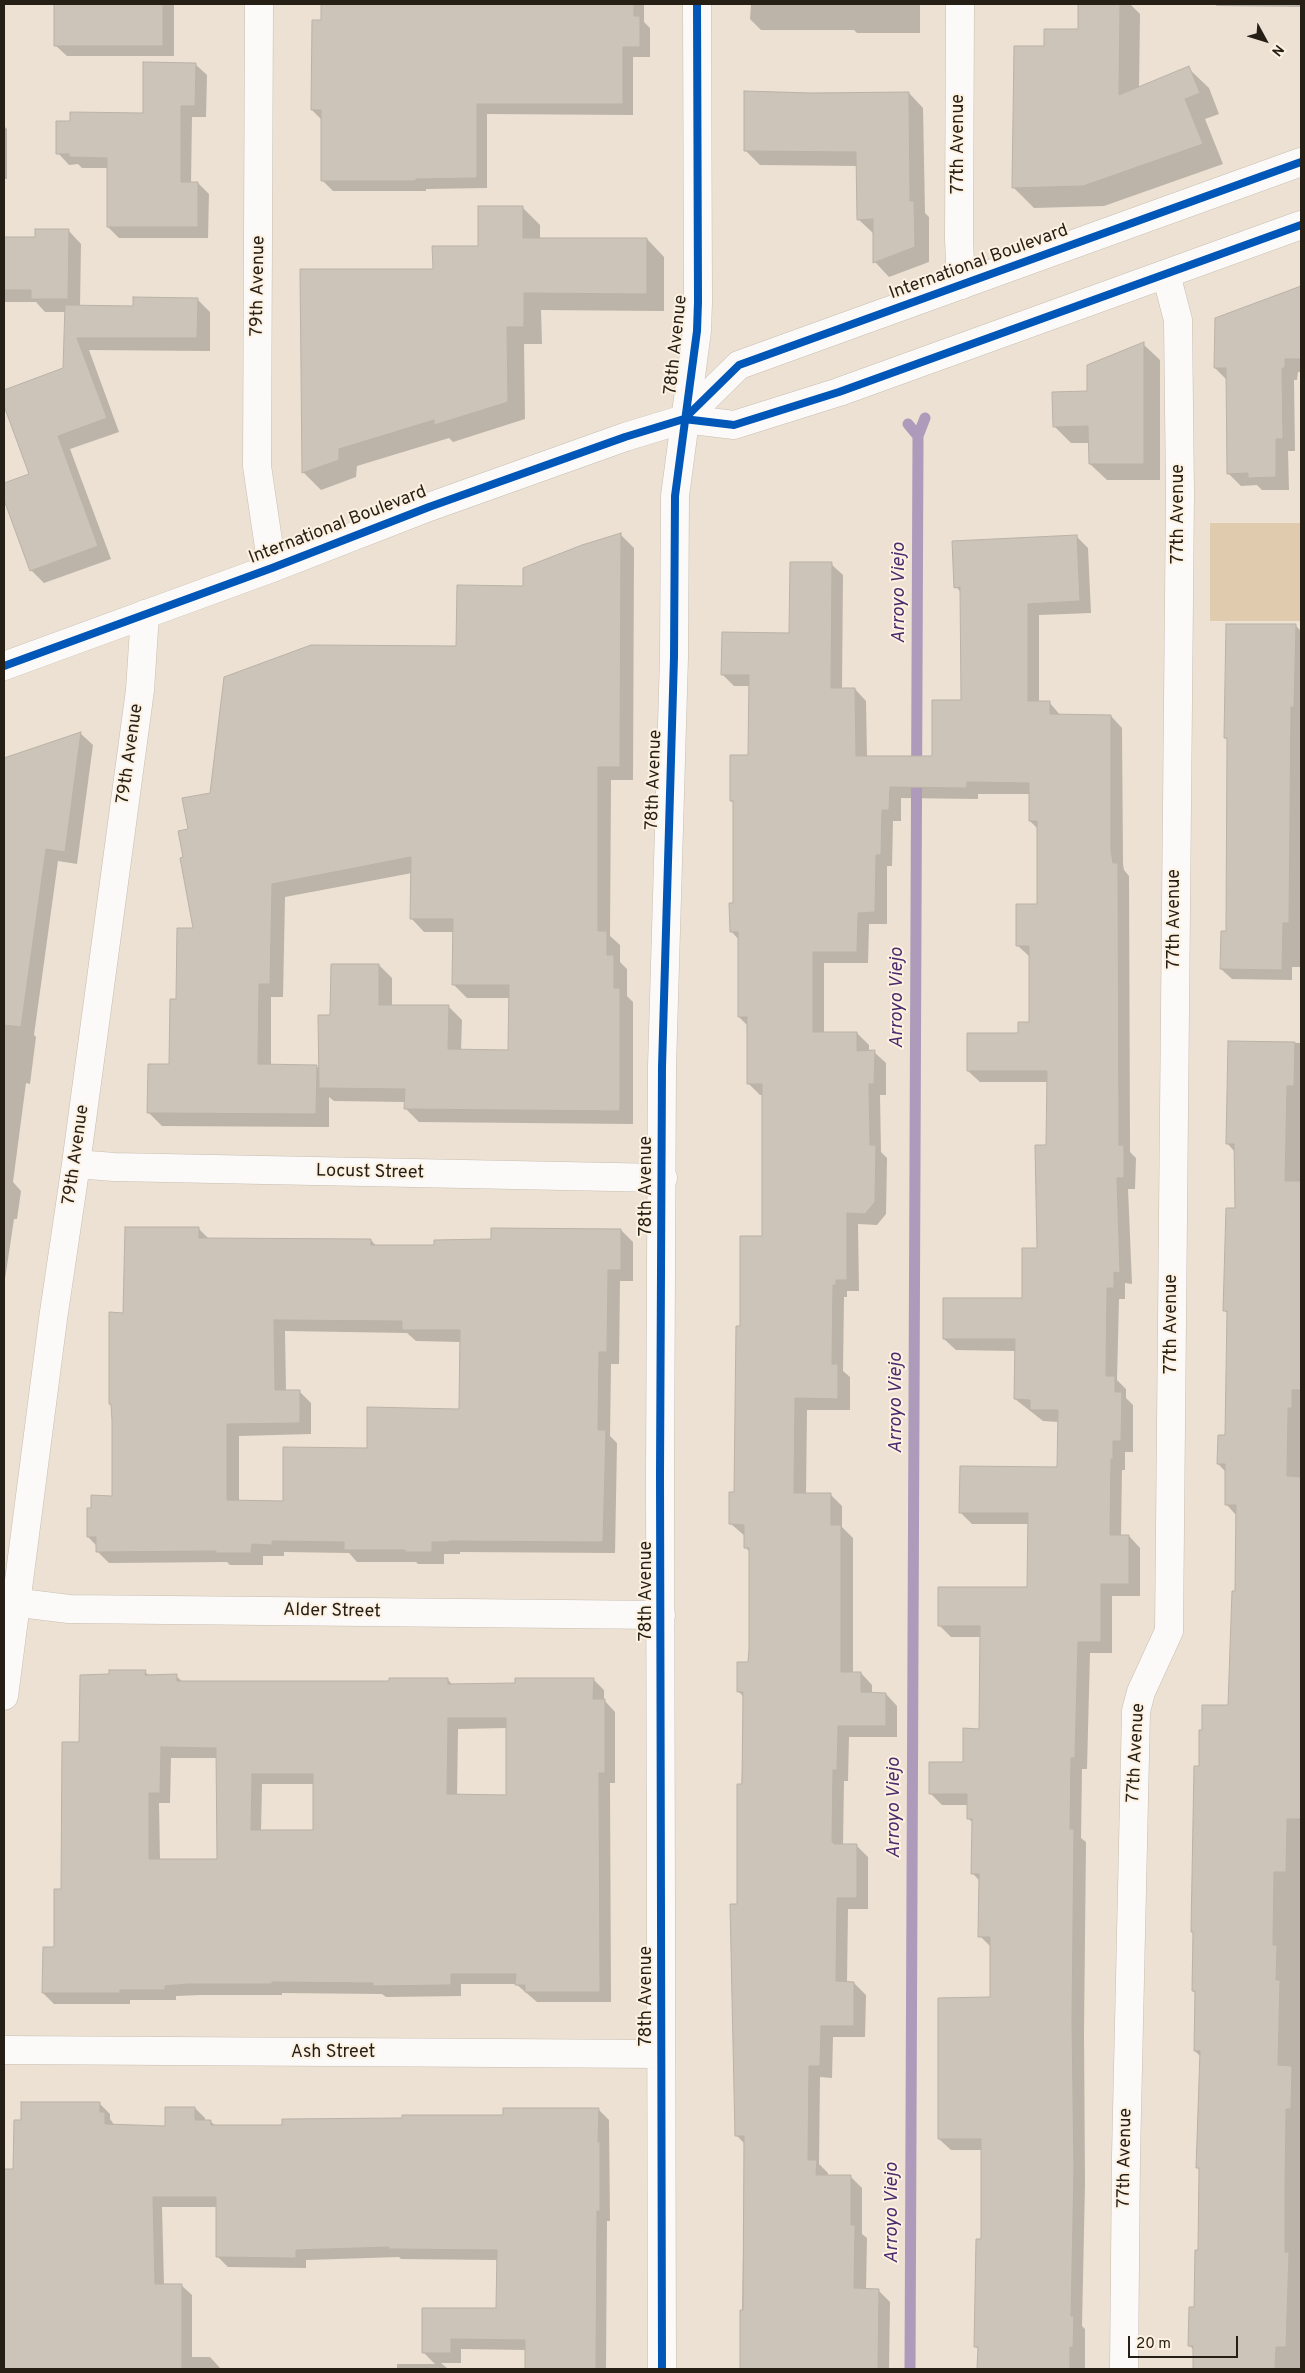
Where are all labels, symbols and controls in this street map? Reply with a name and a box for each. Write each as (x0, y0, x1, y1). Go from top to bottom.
north arrow (1240, 15, 1290, 65)
text: N (1267, 40, 1287, 59)
street label: 77th Avenue (948, 94, 970, 194)
street label: International Boulevard (887, 221, 1071, 305)
street label: 79th Avenue (247, 235, 271, 337)
street label: 78th Avenue (661, 294, 693, 396)
street label: 77th Avenue (1168, 464, 1190, 564)
street label: International Boulevard (246, 482, 430, 570)
water label: Arroyo Viejo (889, 543, 911, 643)
street label: 79th Avenue (113, 702, 149, 806)
street label: 78th Avenue (642, 729, 668, 831)
street label: 77th Avenue (1164, 869, 1186, 969)
water label: Arroyo Viejo (887, 948, 909, 1048)
street label: 79th Avenue (59, 1103, 95, 1207)
street label: 78th Avenue (636, 1136, 658, 1236)
street label: Locust Street (316, 1161, 424, 1185)
street label: 77th Avenue (1161, 1274, 1183, 1374)
water label: Arroyo Viejo (886, 1353, 908, 1453)
street label: 78th Avenue (636, 1541, 658, 1641)
street label: Alder Street (283, 1600, 381, 1624)
street label: 77th Avenue (1124, 1703, 1150, 1803)
water label: Arroyo Viejo (884, 1758, 906, 1858)
street label: 78th Avenue (636, 1946, 658, 2046)
street label: Ash Street (291, 2042, 375, 2064)
street label: 77th Avenue (1114, 2108, 1138, 2208)
water label: Arroyo Viejo (882, 2163, 904, 2263)
scale bar (1130, 2326, 1240, 2358)
text: 20 m (1136, 2335, 1171, 2354)

